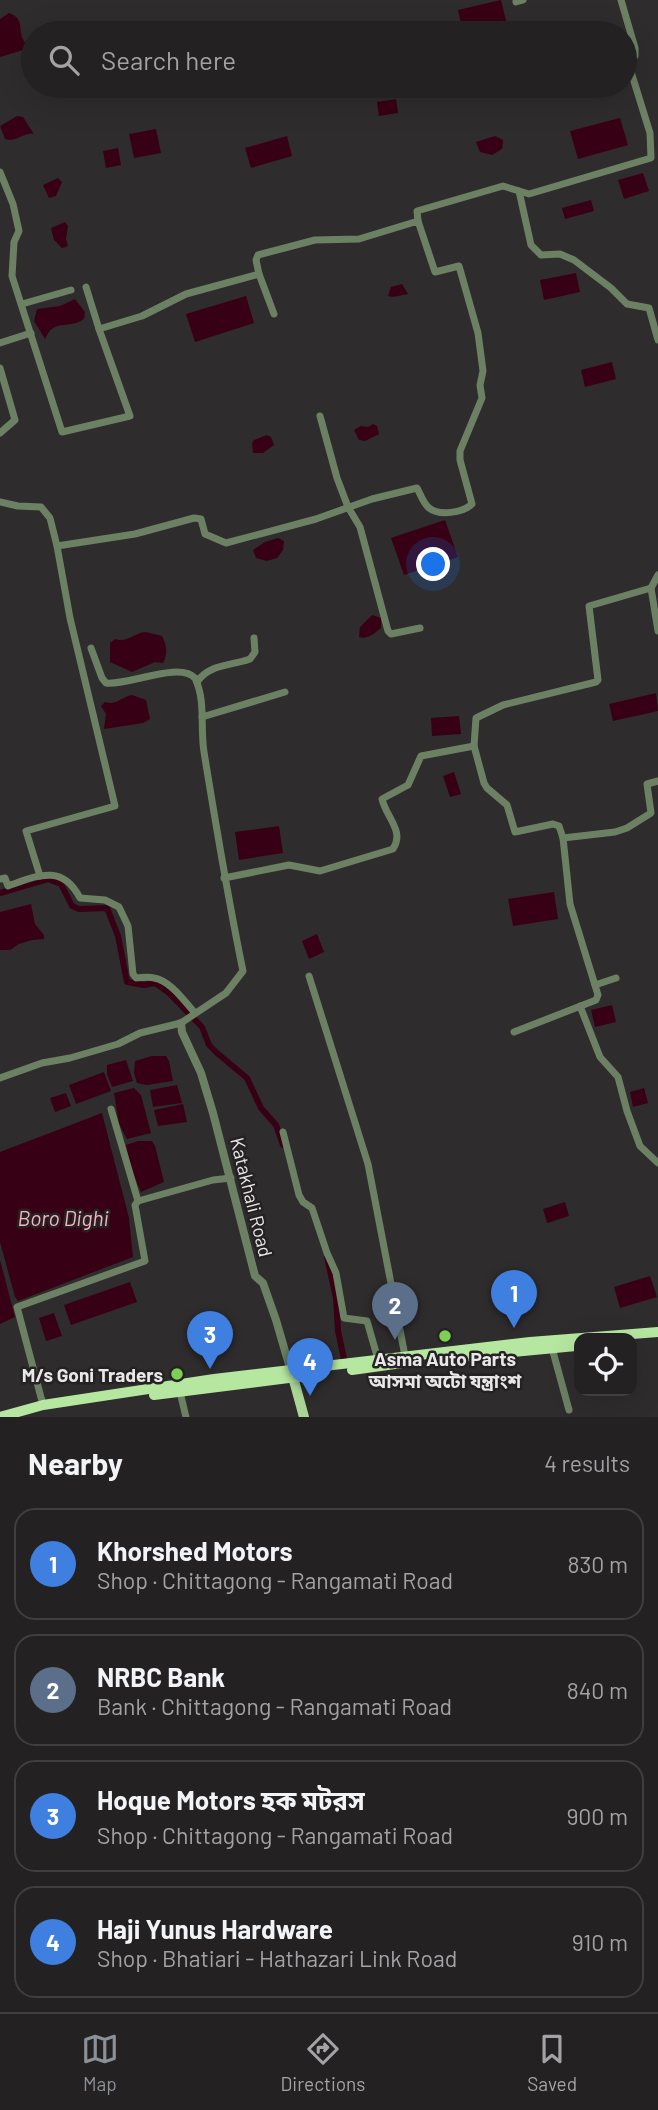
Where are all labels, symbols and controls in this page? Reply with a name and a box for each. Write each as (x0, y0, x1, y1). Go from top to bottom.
search box (21, 21, 637, 98)
icon: search (45, 41, 83, 79)
text: Search here (101, 44, 236, 75)
your location (416, 547, 450, 581)
street label: Katakhali Road (226, 1135, 278, 1259)
water label: Boro Dighi (17, 1205, 109, 1230)
pin: 1 (491, 1270, 537, 1328)
pin: 2 (372, 1282, 418, 1340)
pin: 3 (187, 1311, 233, 1369)
marker: Asma Auto Parts আসমা অটো যন্ত্রাংশ (437, 1328, 453, 1344)
map controls (574, 1333, 637, 1396)
button: locate (574, 1333, 637, 1396)
pin: 4 (287, 1338, 333, 1396)
place label: Asma Auto Parts আসমা অটো যন্ত্রাংশ (368, 1347, 522, 1392)
place label: M/s Goni Traders (22, 1363, 163, 1386)
marker: M/s Goni Traders (169, 1366, 185, 1382)
text: Nearby (28, 1445, 123, 1481)
text: 4 results (544, 1449, 630, 1477)
text: Khorshed Motors (97, 1535, 293, 1566)
text: 1 (49, 1550, 57, 1578)
text: 830 m (568, 1550, 628, 1578)
text: Shop · Chittagong - Rangamati Road (97, 1566, 453, 1594)
text: NRBC Bank (97, 1661, 225, 1692)
text: 2 (47, 1676, 59, 1704)
text: 840 m (567, 1676, 628, 1704)
text: Bank · Chittagong - Rangamati Road (97, 1692, 452, 1720)
text: Hoque Motors হক মটরস (97, 1784, 365, 1815)
text: 3 (47, 1802, 59, 1830)
text: 900 m (566, 1802, 628, 1830)
text: Shop · Chittagong - Rangamati Road (97, 1821, 453, 1849)
text: Haji Yunus Hardware (97, 1913, 333, 1944)
text: 4 (46, 1928, 60, 1956)
text: 910 m (572, 1928, 628, 1956)
text: Shop · Bhatiari - Hathazari Link Road (97, 1944, 457, 1972)
tab: Map (81, 2030, 119, 2095)
tab: Directions (281, 2030, 366, 2095)
tab: Saved (527, 2030, 577, 2095)

